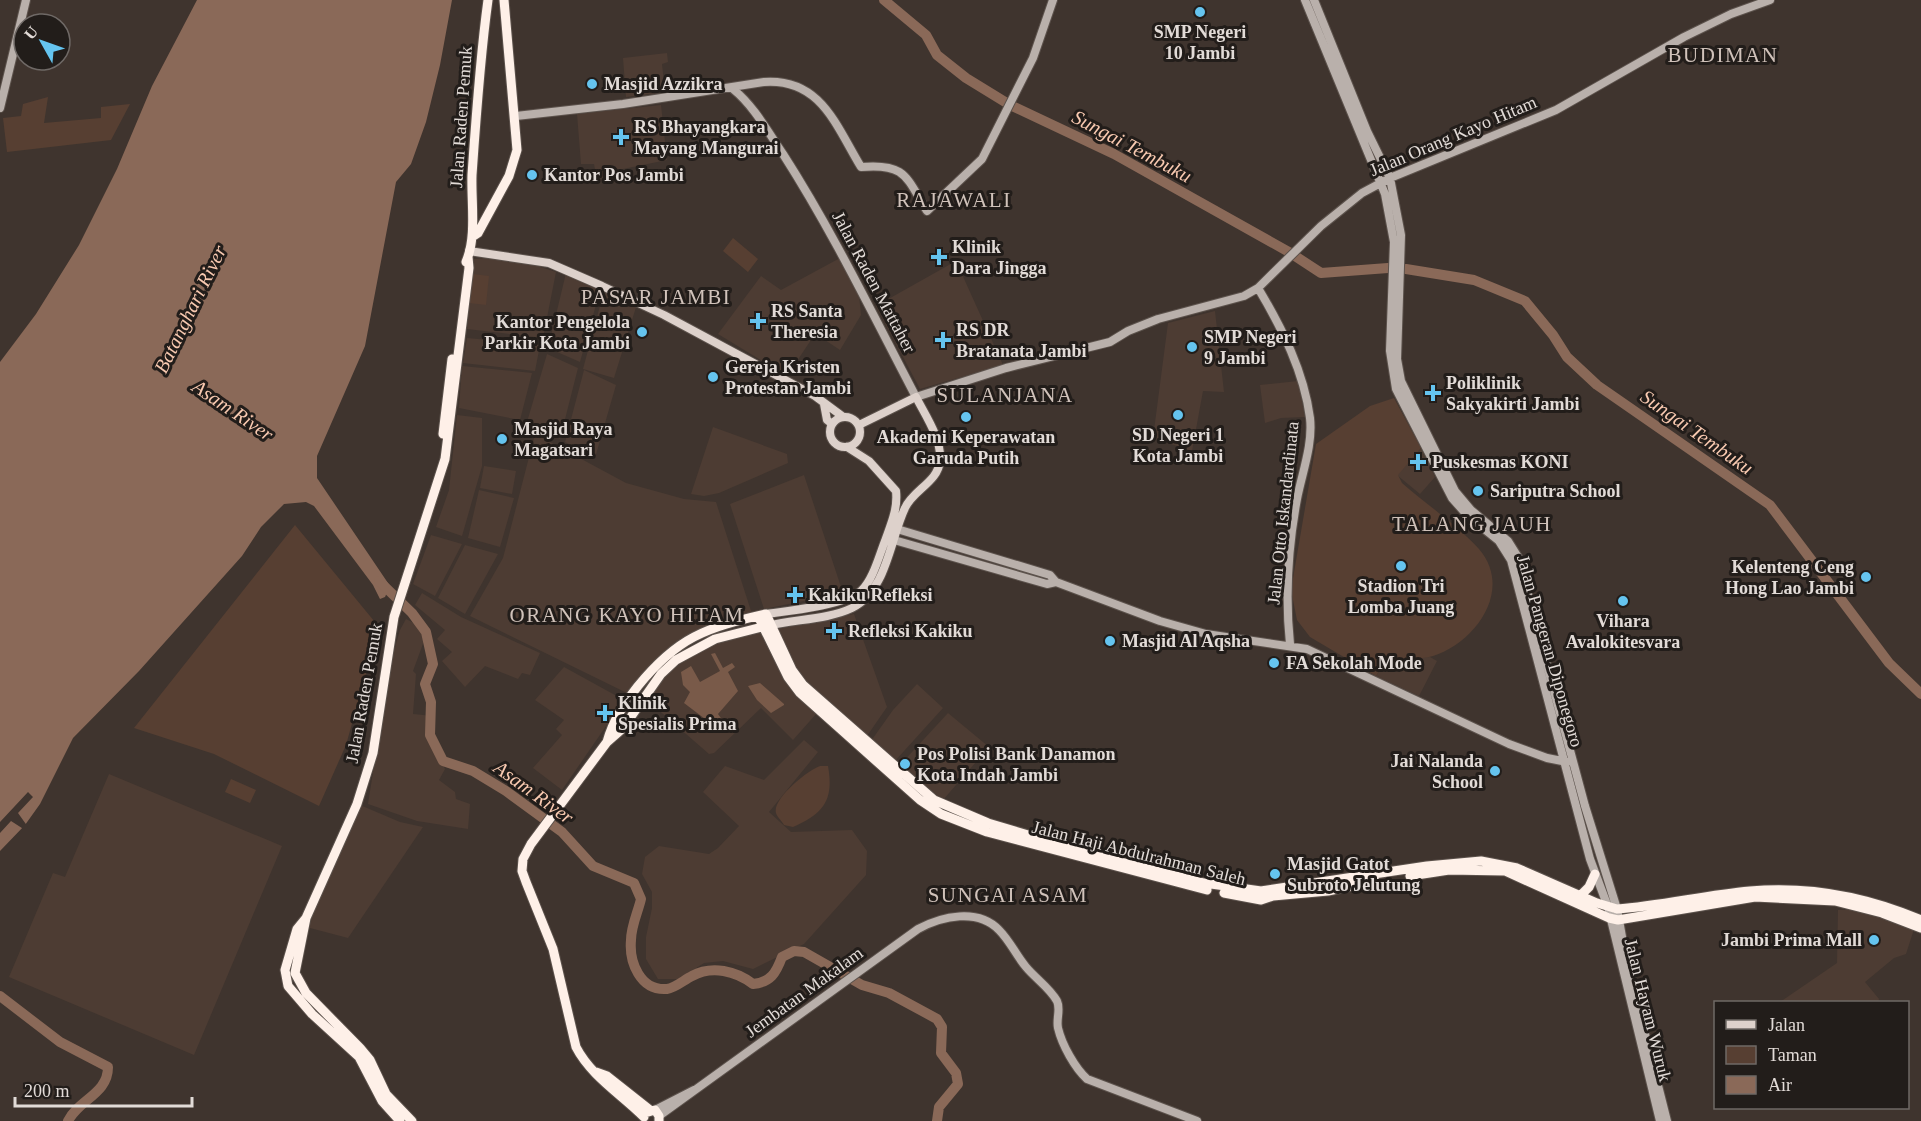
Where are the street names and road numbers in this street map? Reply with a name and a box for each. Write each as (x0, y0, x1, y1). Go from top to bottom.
street label: Jalan Raden Pemuk (446, 45, 476, 189)
street label: Jalan Orang Kayo Hitam (1366, 92, 1540, 180)
street label: Jalan Raden Mattaher (828, 208, 920, 356)
street label: Jalan Otto Iskandardinata (1263, 420, 1303, 606)
street label: Jalan Pangeran Diponegoro (1513, 553, 1587, 749)
street label: Jalan Raden Pemuk (342, 621, 386, 765)
street label: Jalan Haji Abdulrahman Saleh (1030, 817, 1248, 889)
street label: Jalan Hayam Wuruk (1621, 936, 1675, 1084)
street label: Jembatan Makalam (741, 943, 867, 1041)

